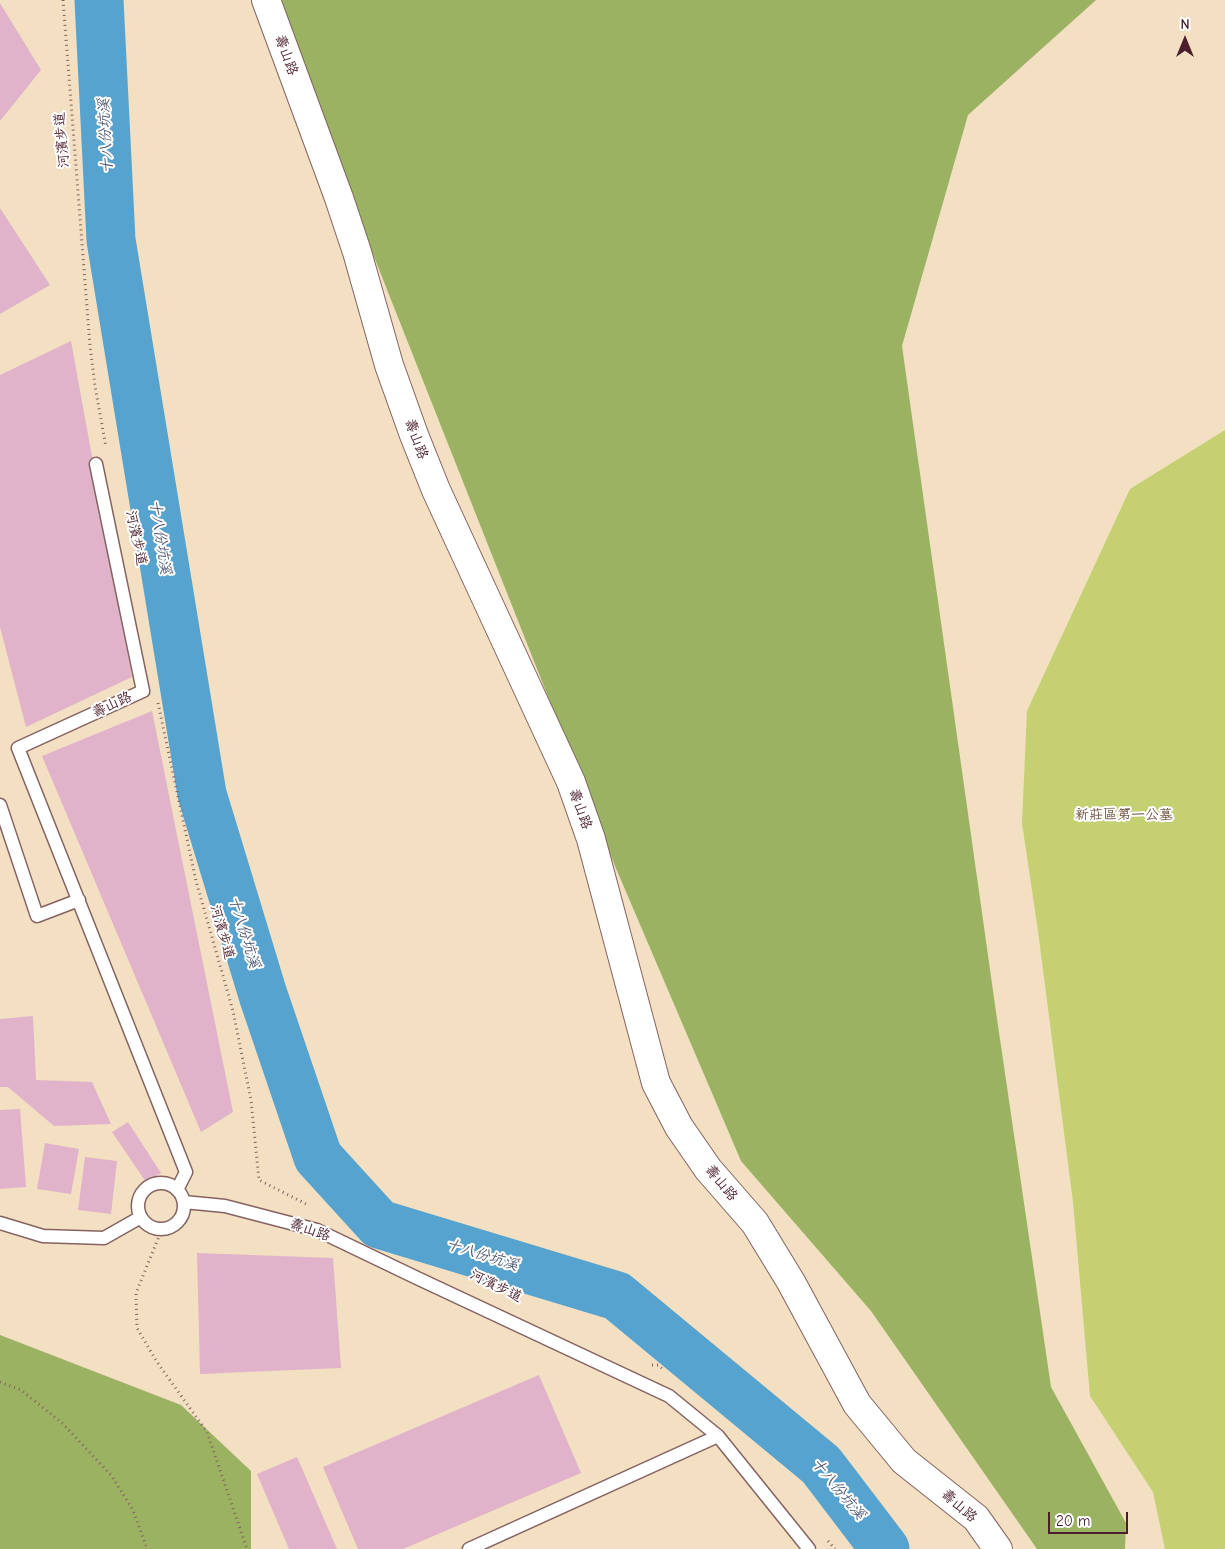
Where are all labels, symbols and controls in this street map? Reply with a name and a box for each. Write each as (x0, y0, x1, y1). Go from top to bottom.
north arrow (1160, 15, 1210, 65)
text: N (1180, 16, 1190, 33)
street label: 壽山路 (271, 32, 301, 78)
water label: 十八份坑溪 (95, 98, 117, 174)
street label: 河濱步道 (51, 111, 73, 169)
street label: 壽山路 (401, 416, 431, 462)
water label: 十八份坑溪 (145, 499, 175, 575)
street label: 河濱步道 (122, 509, 150, 567)
street label: 壽山路 (89, 689, 135, 721)
street label: 壽山路 (565, 786, 595, 832)
park label: 新莊區第一公墓 (1075, 807, 1173, 823)
water label: 十八份坑溪 (224, 894, 264, 970)
street label: 河濱步道 (206, 903, 238, 961)
street label: 壽山路 (701, 1162, 741, 1204)
street label: 壽山路 (287, 1215, 333, 1245)
water label: 十八份坑溪 (444, 1235, 520, 1275)
street label: 河濱步道 (467, 1266, 525, 1306)
water label: 十八份坑溪 (807, 1454, 869, 1524)
street label: 壽山路 (938, 1486, 980, 1526)
scale bar (1050, 1502, 1130, 1534)
text: 20 m (1056, 1512, 1090, 1530)

